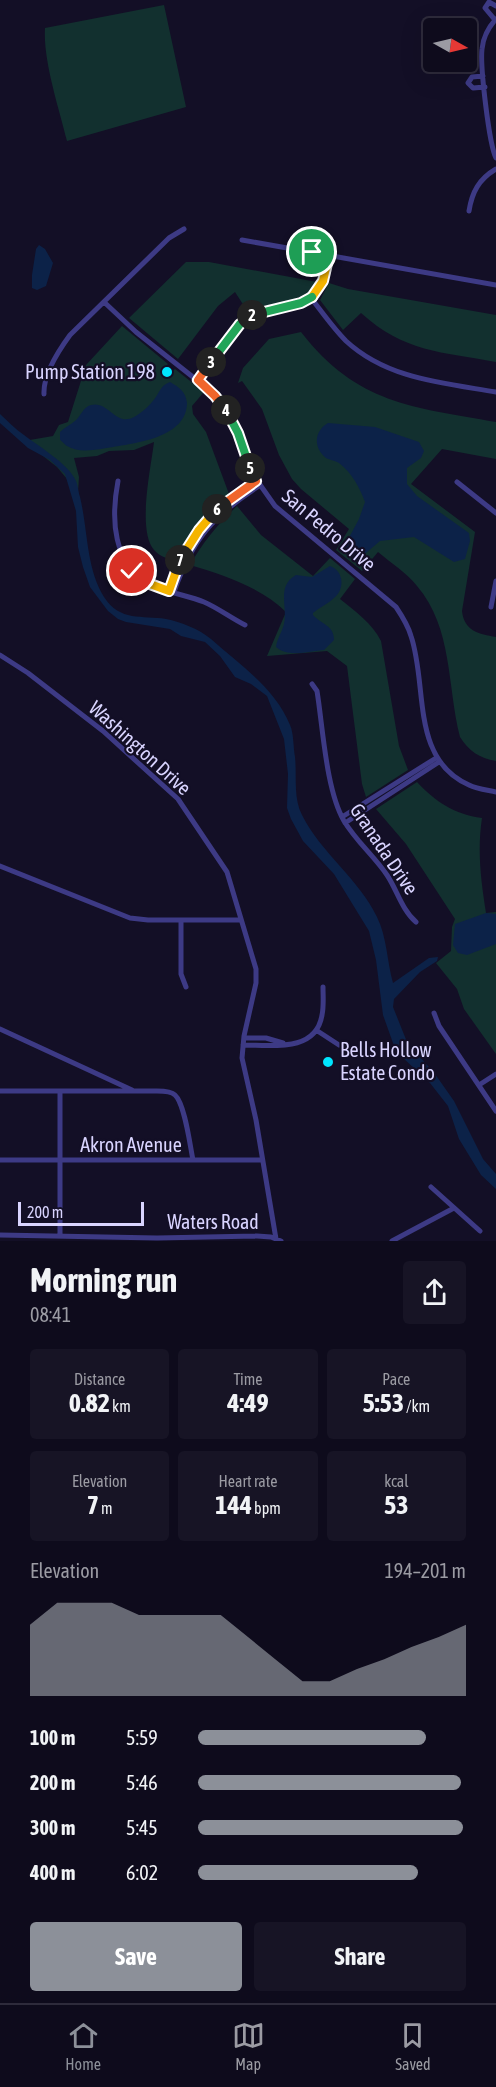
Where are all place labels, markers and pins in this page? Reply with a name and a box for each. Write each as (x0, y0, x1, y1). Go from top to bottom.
pin (286, 226, 337, 277)
pin: 2 (237, 300, 267, 330)
pin: 3 (196, 347, 226, 377)
place label: Pump Station 198 (25, 360, 155, 383)
marker: Pump Station 198 (160, 365, 174, 379)
pin: 4 (211, 395, 241, 425)
pin: 5 (235, 453, 265, 483)
pin: 6 (202, 494, 232, 524)
pin (106, 545, 157, 596)
pin: 7 (165, 545, 195, 575)
place label: Bells Hollow Estate Condo (340, 1038, 435, 1084)
marker: Bells Hollow Estate Condo (321, 1055, 335, 1069)

